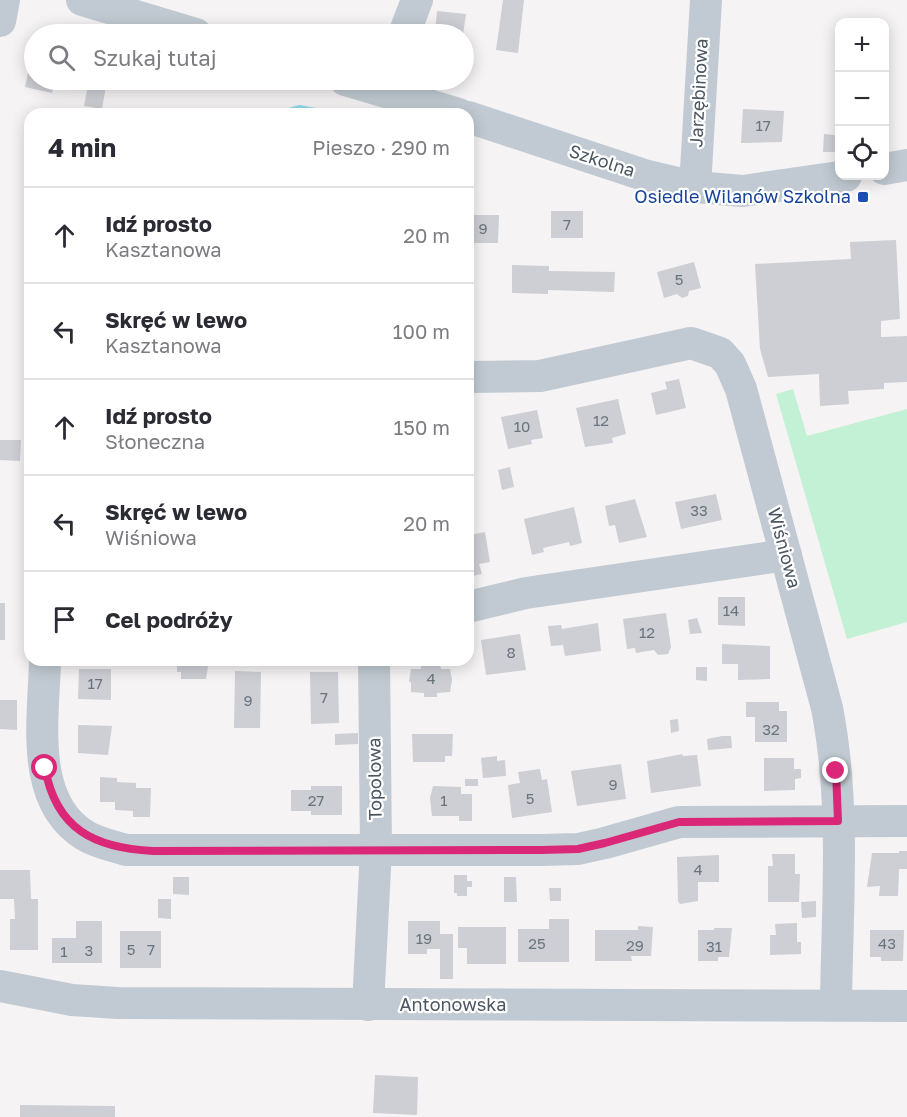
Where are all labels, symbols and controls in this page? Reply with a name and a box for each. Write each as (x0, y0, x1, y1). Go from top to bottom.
map controls (835, 18, 889, 180)
button: + (835, 18, 889, 72)
search box (24, 24, 474, 90)
street label: Jarzębinowa (684, 38, 712, 148)
icon: search (45, 41, 78, 74)
text: Szukaj tutaj (93, 44, 217, 71)
button: − (835, 72, 889, 126)
house number: 17 (755, 116, 771, 134)
button: locate (835, 126, 889, 180)
text: 4 min (48, 132, 116, 163)
text: Pieszo · 290 m (312, 135, 450, 159)
street label: Szkolna (567, 139, 638, 181)
place label: Osiedle Wilanów Szkolna (634, 185, 851, 207)
marker: Osiedle Wilanów Szkolna (856, 190, 870, 204)
text: Idź prosto (105, 210, 212, 237)
house number: 7 (563, 215, 571, 233)
icon: ahead (48, 219, 81, 252)
house number: 9 (478, 219, 488, 237)
text: 20 m (403, 223, 450, 247)
text: Kasztanowa (105, 237, 222, 261)
house number: 5 (675, 270, 683, 288)
text: Skręć w lewo (105, 306, 247, 333)
icon: left (48, 315, 81, 348)
text: 100 m (393, 319, 450, 343)
text: Kasztanowa (105, 333, 222, 357)
text: Idź prosto (105, 402, 212, 429)
icon: ahead (48, 411, 81, 444)
house number: 12 (593, 411, 609, 429)
text: 150 m (394, 415, 450, 439)
house number: 10 (514, 417, 530, 435)
text: Słoneczna (105, 429, 205, 453)
text: Skręć w lewo (105, 498, 247, 525)
house number: 33 (690, 501, 708, 519)
street label: Wiśniowa (764, 505, 806, 590)
icon: left (48, 507, 81, 540)
text: 20 m (403, 511, 450, 535)
text: Wiśniowa (105, 525, 197, 549)
house number: 14 (723, 601, 739, 619)
icon: arrive (48, 603, 81, 636)
text: Cel podróży (105, 606, 233, 633)
house number: 12 (639, 623, 655, 641)
house number: 8 (506, 643, 516, 661)
house number: 4 (426, 669, 436, 687)
house number: 17 (87, 674, 103, 692)
house number: 7 (320, 688, 328, 706)
house number: 9 (243, 691, 253, 709)
house number: 32 (762, 720, 780, 738)
street label: Topolowa (362, 737, 386, 821)
route start (31, 754, 57, 780)
route end (822, 757, 848, 783)
house number: 9 (608, 775, 618, 793)
house number: 5 (526, 789, 534, 807)
house number: 27 (308, 791, 324, 809)
house number: 1 (440, 791, 448, 809)
house number: 4 (693, 860, 703, 878)
house number: 19 (416, 929, 432, 947)
house number: 25 (528, 934, 546, 952)
house number: 43 (878, 934, 896, 952)
house number: 29 (626, 936, 644, 954)
house number: 31 (706, 937, 722, 955)
house number: 5 (127, 940, 135, 958)
house number: 7 (147, 940, 155, 958)
house number: 3 (85, 941, 93, 959)
house number: 1 (60, 942, 68, 960)
street label: Antonowska (400, 993, 506, 1015)

